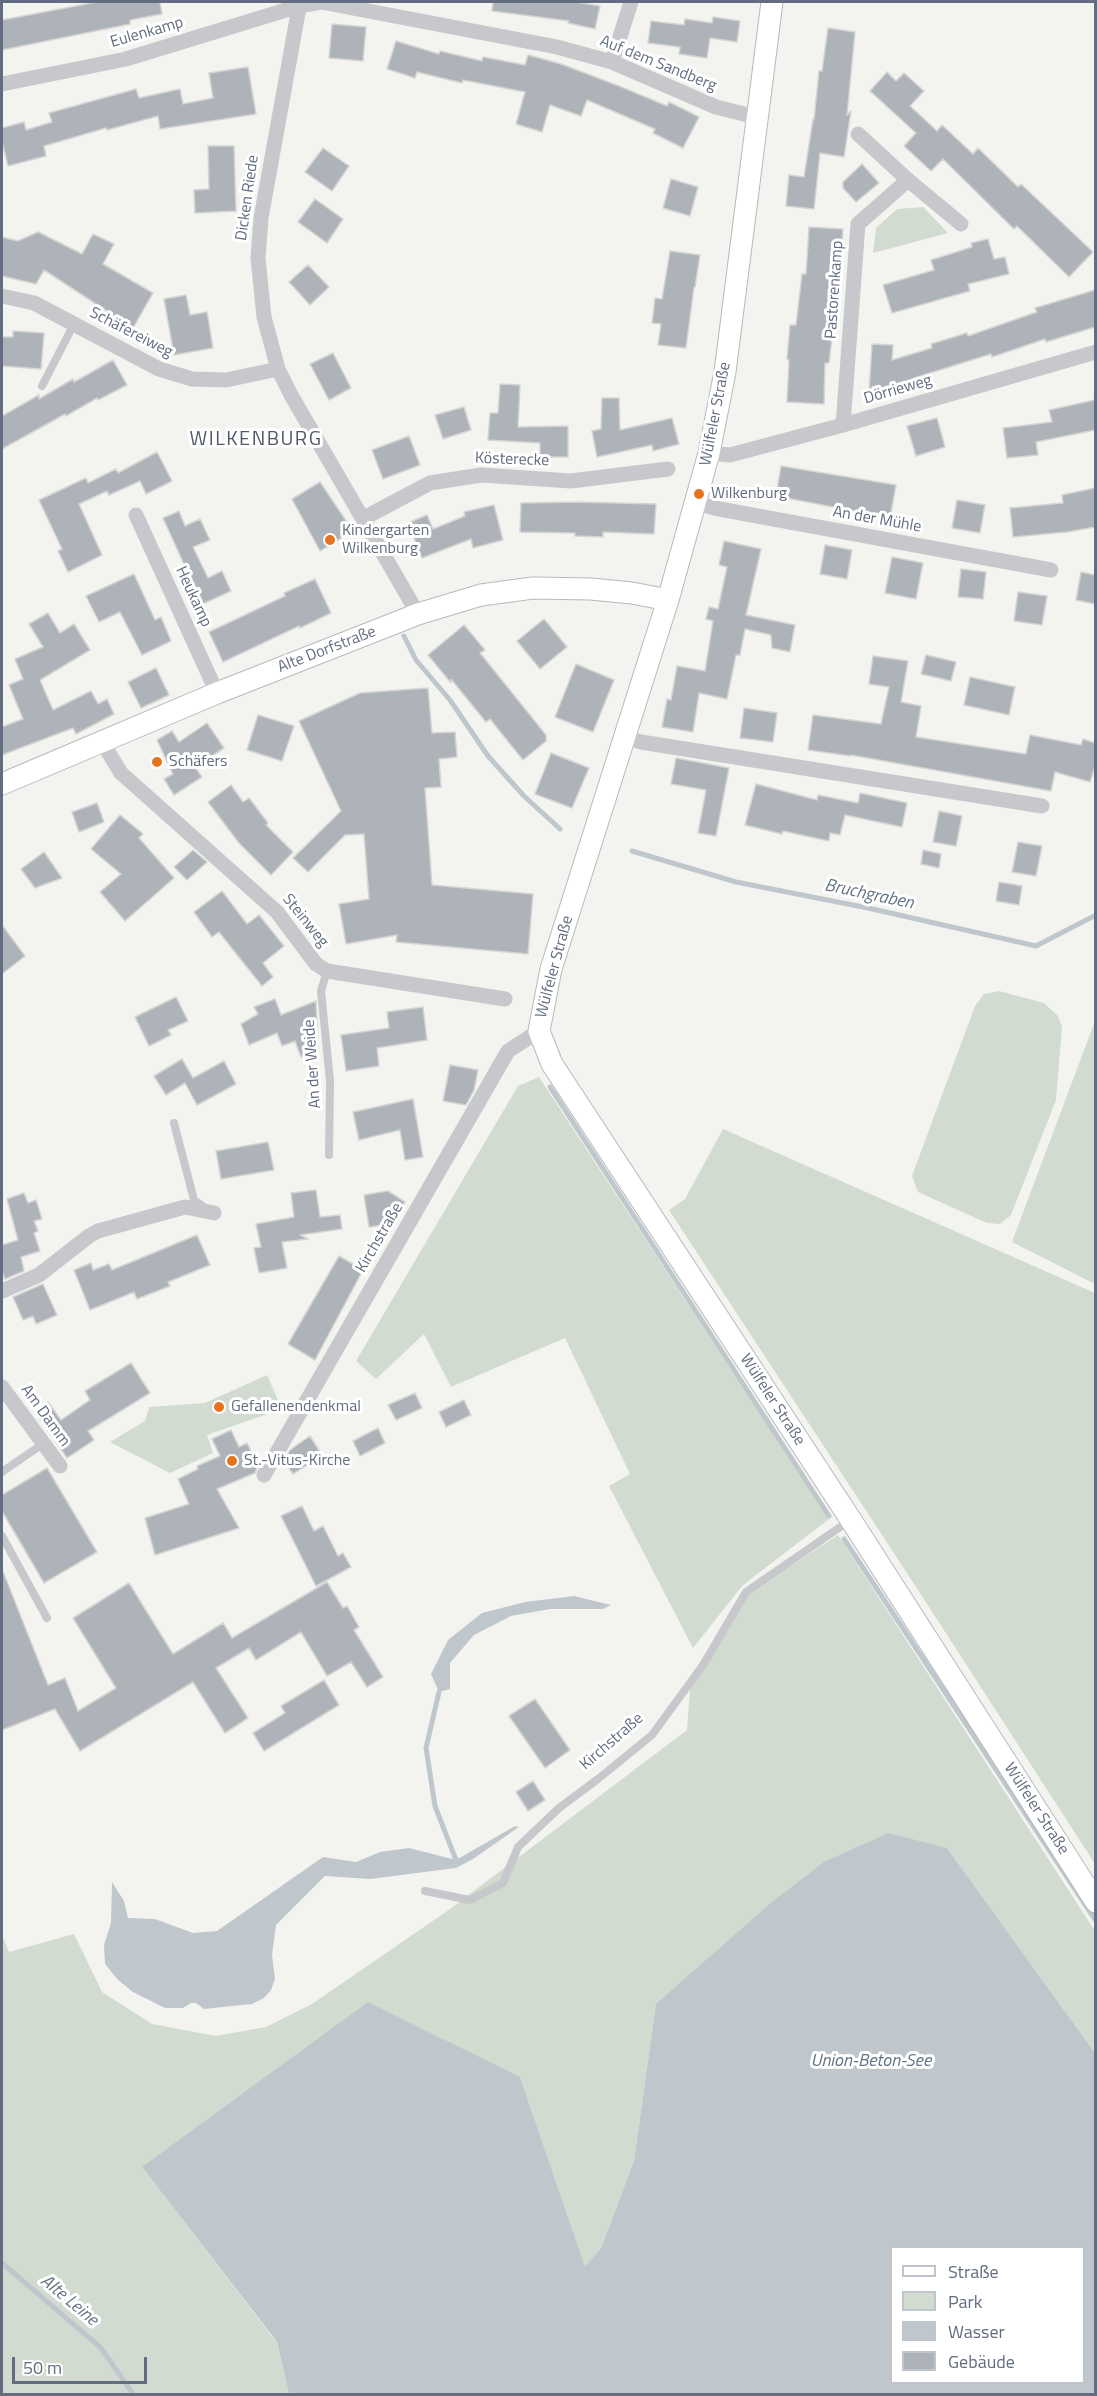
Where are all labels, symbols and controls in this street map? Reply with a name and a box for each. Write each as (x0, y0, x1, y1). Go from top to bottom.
street label: Eulenkamp (108, 13, 186, 53)
street label: Auf dem Sandberg (597, 32, 719, 96)
street label: Dicken Riede (232, 154, 264, 242)
street label: Pastorenkamp (822, 240, 848, 340)
street label: Schäfereiweg (86, 304, 176, 362)
street label: Wülfeler Straße (697, 361, 735, 467)
street label: Dörrieweg (862, 371, 934, 409)
district label: WILKENBURG (189, 428, 323, 452)
street label: Kösterecke (474, 449, 550, 471)
place label: Wilkenburg (711, 484, 787, 504)
marker: Wilkenburg (692, 487, 706, 501)
street label: An der Mühle (831, 503, 923, 537)
place label: Kindergarten Wilkenburg (342, 521, 429, 559)
marker: Kindergarten Wilkenburg (323, 533, 337, 547)
street label: Heukamp (171, 564, 215, 630)
street label: Alte Dorfstraße (275, 622, 379, 678)
place label: Schäfers (169, 752, 227, 772)
marker: Schäfers (150, 755, 164, 769)
water label: Bruchgraben (823, 875, 915, 915)
street label: Steinweg (278, 891, 332, 951)
street label: Wülfeler Straße (532, 914, 578, 1020)
street label: An der Weide (300, 1019, 326, 1109)
street label: Kirchstraße (352, 1200, 408, 1276)
street label: Wülfeler Straße (735, 1351, 809, 1449)
street label: Am Damm (16, 1381, 74, 1451)
place label: Gefallenendenkmal (231, 1397, 361, 1417)
marker: Gefallenendenkmal (212, 1400, 226, 1414)
place label: St.-Vitus-Kirche (244, 1451, 350, 1471)
marker: St.-Vitus-Kirche (225, 1454, 239, 1468)
street label: Kirchstraße (576, 1709, 648, 1775)
street label: Wülfeler Straße (999, 1760, 1073, 1858)
water label: Union-Beton-See (811, 2051, 931, 2073)
legend (890, 2246, 1085, 2384)
text: Straße (948, 2258, 999, 2285)
water label: Alte Leine (36, 2271, 102, 2331)
text: Park (948, 2288, 982, 2315)
text: Wasser (948, 2318, 1005, 2345)
scale bar (15, 2345, 150, 2383)
text: Gebäude (948, 2348, 1015, 2375)
text: 50 m (23, 2354, 62, 2381)

